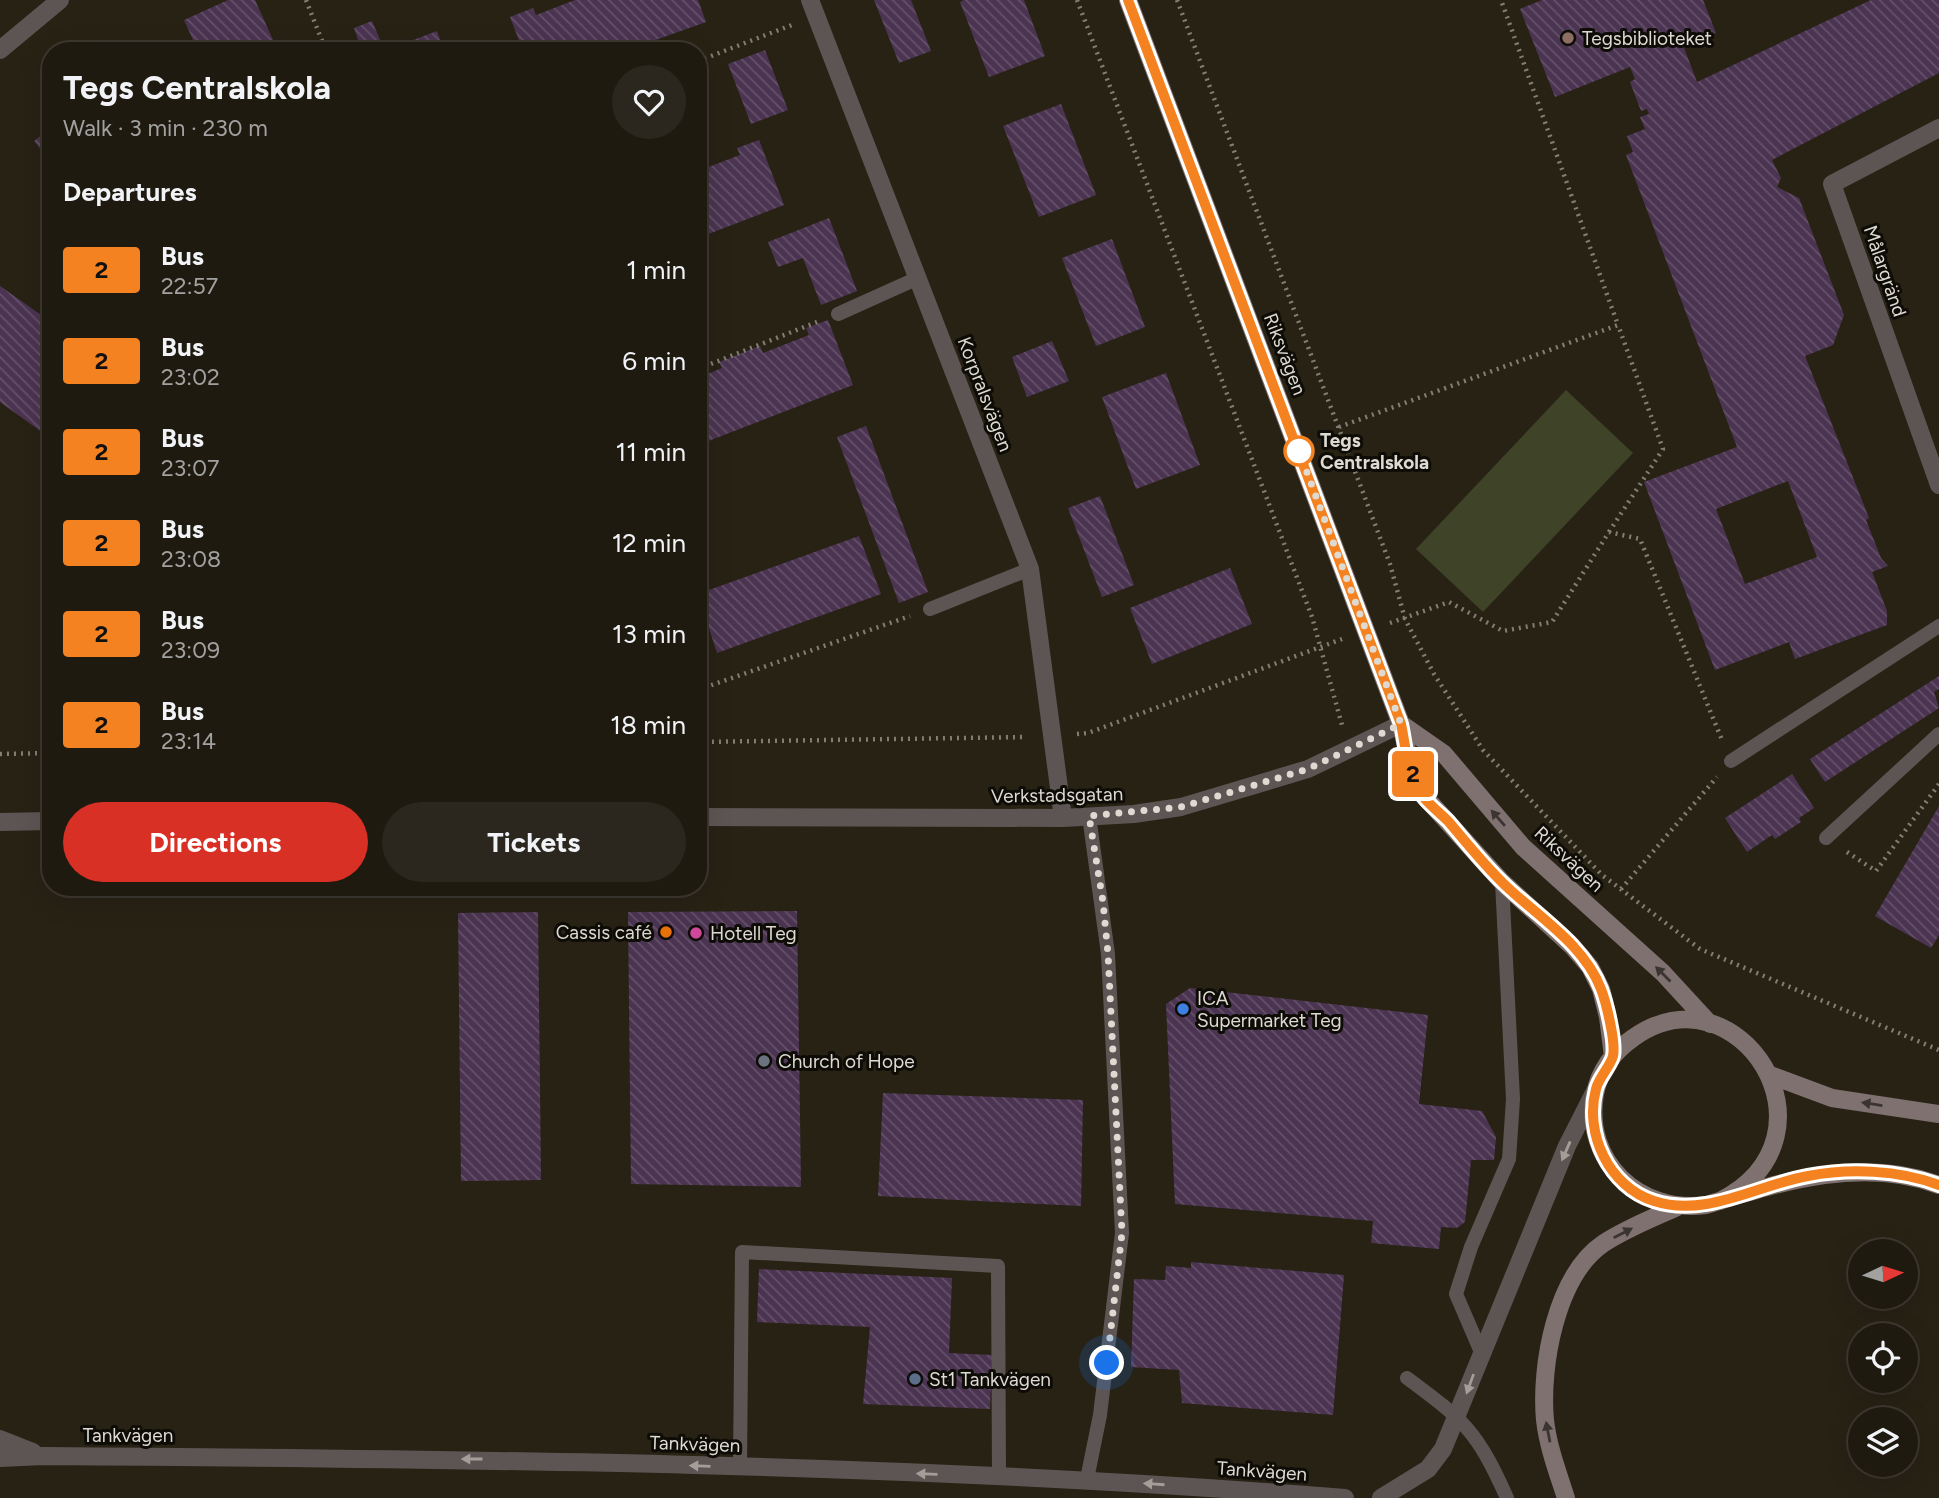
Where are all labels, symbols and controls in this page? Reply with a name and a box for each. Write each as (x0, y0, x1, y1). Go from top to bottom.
place label: Tegsbiblioteket (1582, 27, 1712, 50)
marker: Tegsbiblioteket (1560, 30, 1576, 46)
button: heart (612, 65, 686, 139)
text: Tegs Centralskola (63, 68, 331, 107)
text: Walk · 3 min · 230 m (63, 114, 268, 142)
text: Departures (63, 176, 197, 208)
street label: Målargränd (1859, 222, 1911, 320)
text: Bus (161, 240, 204, 272)
text: 1 min (626, 254, 686, 286)
text: 2 (95, 255, 108, 284)
text: 22:57 (161, 272, 218, 300)
street label: Riksvägen (1259, 310, 1311, 398)
text: Bus (161, 331, 204, 363)
street label: Korpralsvägen (953, 333, 1017, 455)
text: 6 min (622, 345, 686, 377)
text: 2 (95, 346, 108, 375)
text: 23:02 (161, 363, 220, 391)
text: Bus (161, 422, 204, 454)
place label: Tegs Centralskola (1320, 429, 1429, 474)
text: 11 min (615, 436, 686, 468)
marker: Tegs Centralskola (1284, 436, 1314, 466)
text: 2 (95, 437, 108, 466)
text: 23:07 (161, 454, 219, 482)
text: Bus (161, 513, 204, 545)
text: 12 min (612, 527, 686, 559)
text: 2 (95, 528, 108, 557)
text: 23:08 (161, 545, 221, 573)
text: Bus (161, 604, 204, 636)
text: 13 min (612, 618, 686, 650)
text: 2 (95, 619, 108, 648)
text: 23:09 (161, 636, 220, 664)
text: Bus (161, 695, 204, 727)
text: 18 min (610, 709, 686, 741)
text: 2 (95, 710, 108, 739)
text: 23:14 (161, 727, 216, 755)
line badge: 2 (1390, 751, 1436, 797)
text: 2 (1406, 759, 1420, 788)
street label: Verkstadsgatan (991, 782, 1123, 808)
button: Directions (63, 802, 368, 882)
button: Tickets (382, 802, 686, 882)
one-way arrow (1490, 809, 1506, 827)
street label: Riksvägen (1530, 821, 1608, 897)
place label: Cassis café (556, 921, 652, 944)
place label: Hotell Teg (710, 922, 797, 945)
marker: Cassis café (658, 924, 674, 940)
marker: Hotell Teg (688, 925, 704, 941)
one-way arrow (1655, 967, 1672, 983)
place label: ICA Supermarket Teg (1197, 987, 1342, 1032)
marker: ICA Supermarket Teg (1175, 1001, 1191, 1017)
place label: Church of Hope (778, 1050, 915, 1073)
marker: Church of Hope (756, 1053, 772, 1069)
one-way arrow (1860, 1098, 1882, 1109)
one-way arrow (1560, 1140, 1571, 1161)
one-way arrow (1613, 1228, 1633, 1239)
north arrow (1848, 1239, 1918, 1309)
map controls (1848, 1239, 1918, 1477)
button: locate (1848, 1323, 1918, 1393)
your location (1089, 1345, 1124, 1380)
place label: St1 Tankvägen (929, 1368, 1051, 1391)
marker: St1 Tankvägen (907, 1371, 923, 1387)
one-way arrow (1464, 1373, 1475, 1394)
button: layers (1848, 1407, 1918, 1477)
one-way arrow (1542, 1421, 1553, 1443)
street label: Tankvägen (83, 1424, 173, 1447)
street label: Tankvägen (649, 1431, 741, 1457)
one-way arrow (461, 1453, 483, 1465)
street label: Tankvägen (1216, 1456, 1308, 1486)
one-way arrow (689, 1460, 711, 1471)
one-way arrow (916, 1468, 938, 1479)
one-way arrow (1143, 1478, 1165, 1489)

